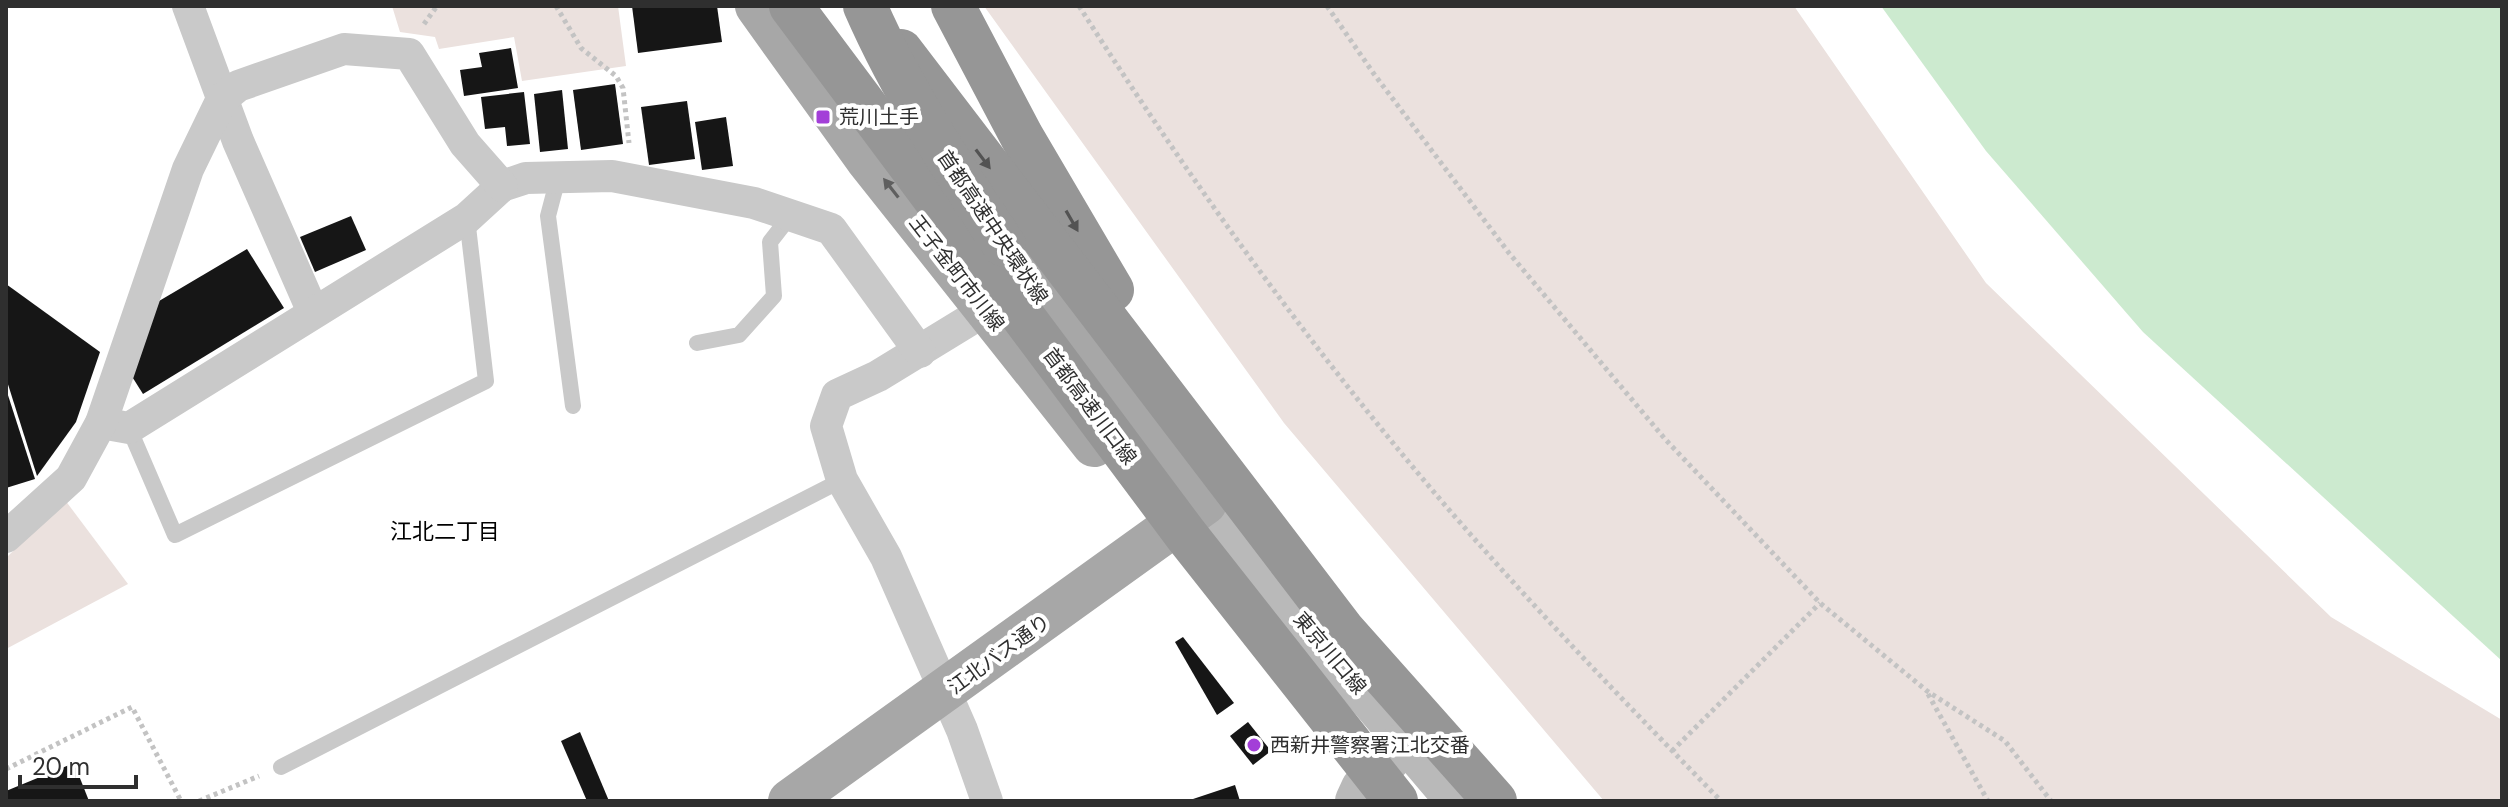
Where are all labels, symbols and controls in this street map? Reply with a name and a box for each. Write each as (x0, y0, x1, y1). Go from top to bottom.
place label: 荒川土手 (839, 104, 919, 130)
marker: 荒川土手 (814, 108, 832, 126)
street label: 首都高速中央環状線 (932, 145, 1054, 309)
one-way arrow (974, 149, 990, 169)
one-way arrow (883, 178, 899, 198)
street label: 王子金町市川線 (904, 210, 1010, 336)
one-way arrow (1065, 210, 1079, 232)
street label: 首都高速川口線 (1037, 342, 1143, 470)
district label: 江北二丁目 (390, 517, 500, 546)
street label: 東京川口線 (1288, 606, 1372, 700)
street label: 江北バス通り (943, 608, 1055, 700)
place label: 西新井警察署江北交番 (1270, 732, 1470, 758)
marker: 西新井警察署江北交番 (1245, 736, 1263, 754)
scale bar (20, 739, 136, 789)
text: 20 m (32, 751, 90, 782)

